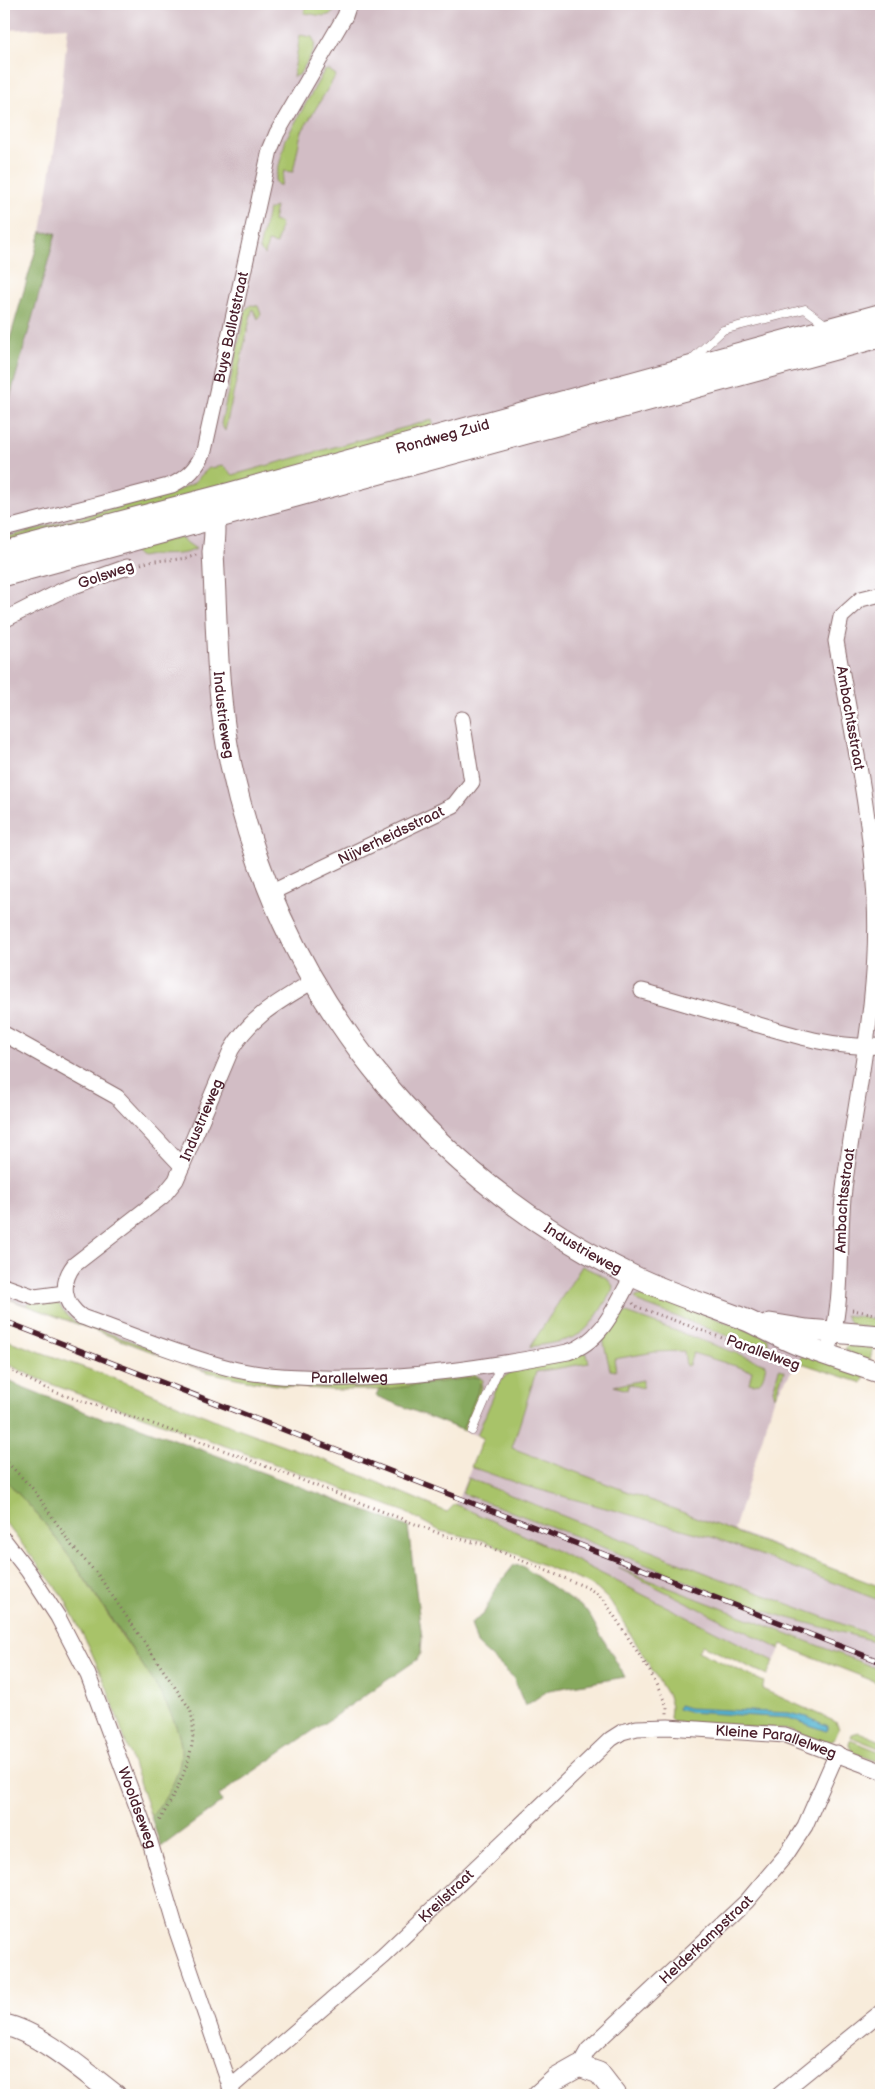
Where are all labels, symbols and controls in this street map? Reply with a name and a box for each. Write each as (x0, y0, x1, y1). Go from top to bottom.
street label: Buys Ballotstraat (210, 269, 253, 385)
street label: Rondweg Zuid (393, 414, 492, 458)
street label: Golsweg (75, 557, 137, 593)
street label: Ambachtsstraat (831, 664, 869, 772)
street label: Industrieweg (209, 671, 239, 760)
street label: Nijverheidsstraat (335, 802, 447, 869)
street label: Industrieweg (176, 1076, 227, 1164)
street label: Ambachtsstraat (831, 1146, 859, 1253)
street label: Industrieweg (540, 1218, 625, 1279)
street label: Parallelweg (723, 1331, 803, 1375)
street label: Parallelweg (310, 1367, 389, 1388)
street label: Kleine Parallelweg (715, 1721, 839, 1763)
street label: Wooldseweg (114, 1764, 161, 1851)
street label: Kreilstraat (414, 1865, 478, 1927)
street label: Helderkampstraat (655, 1891, 757, 1988)

